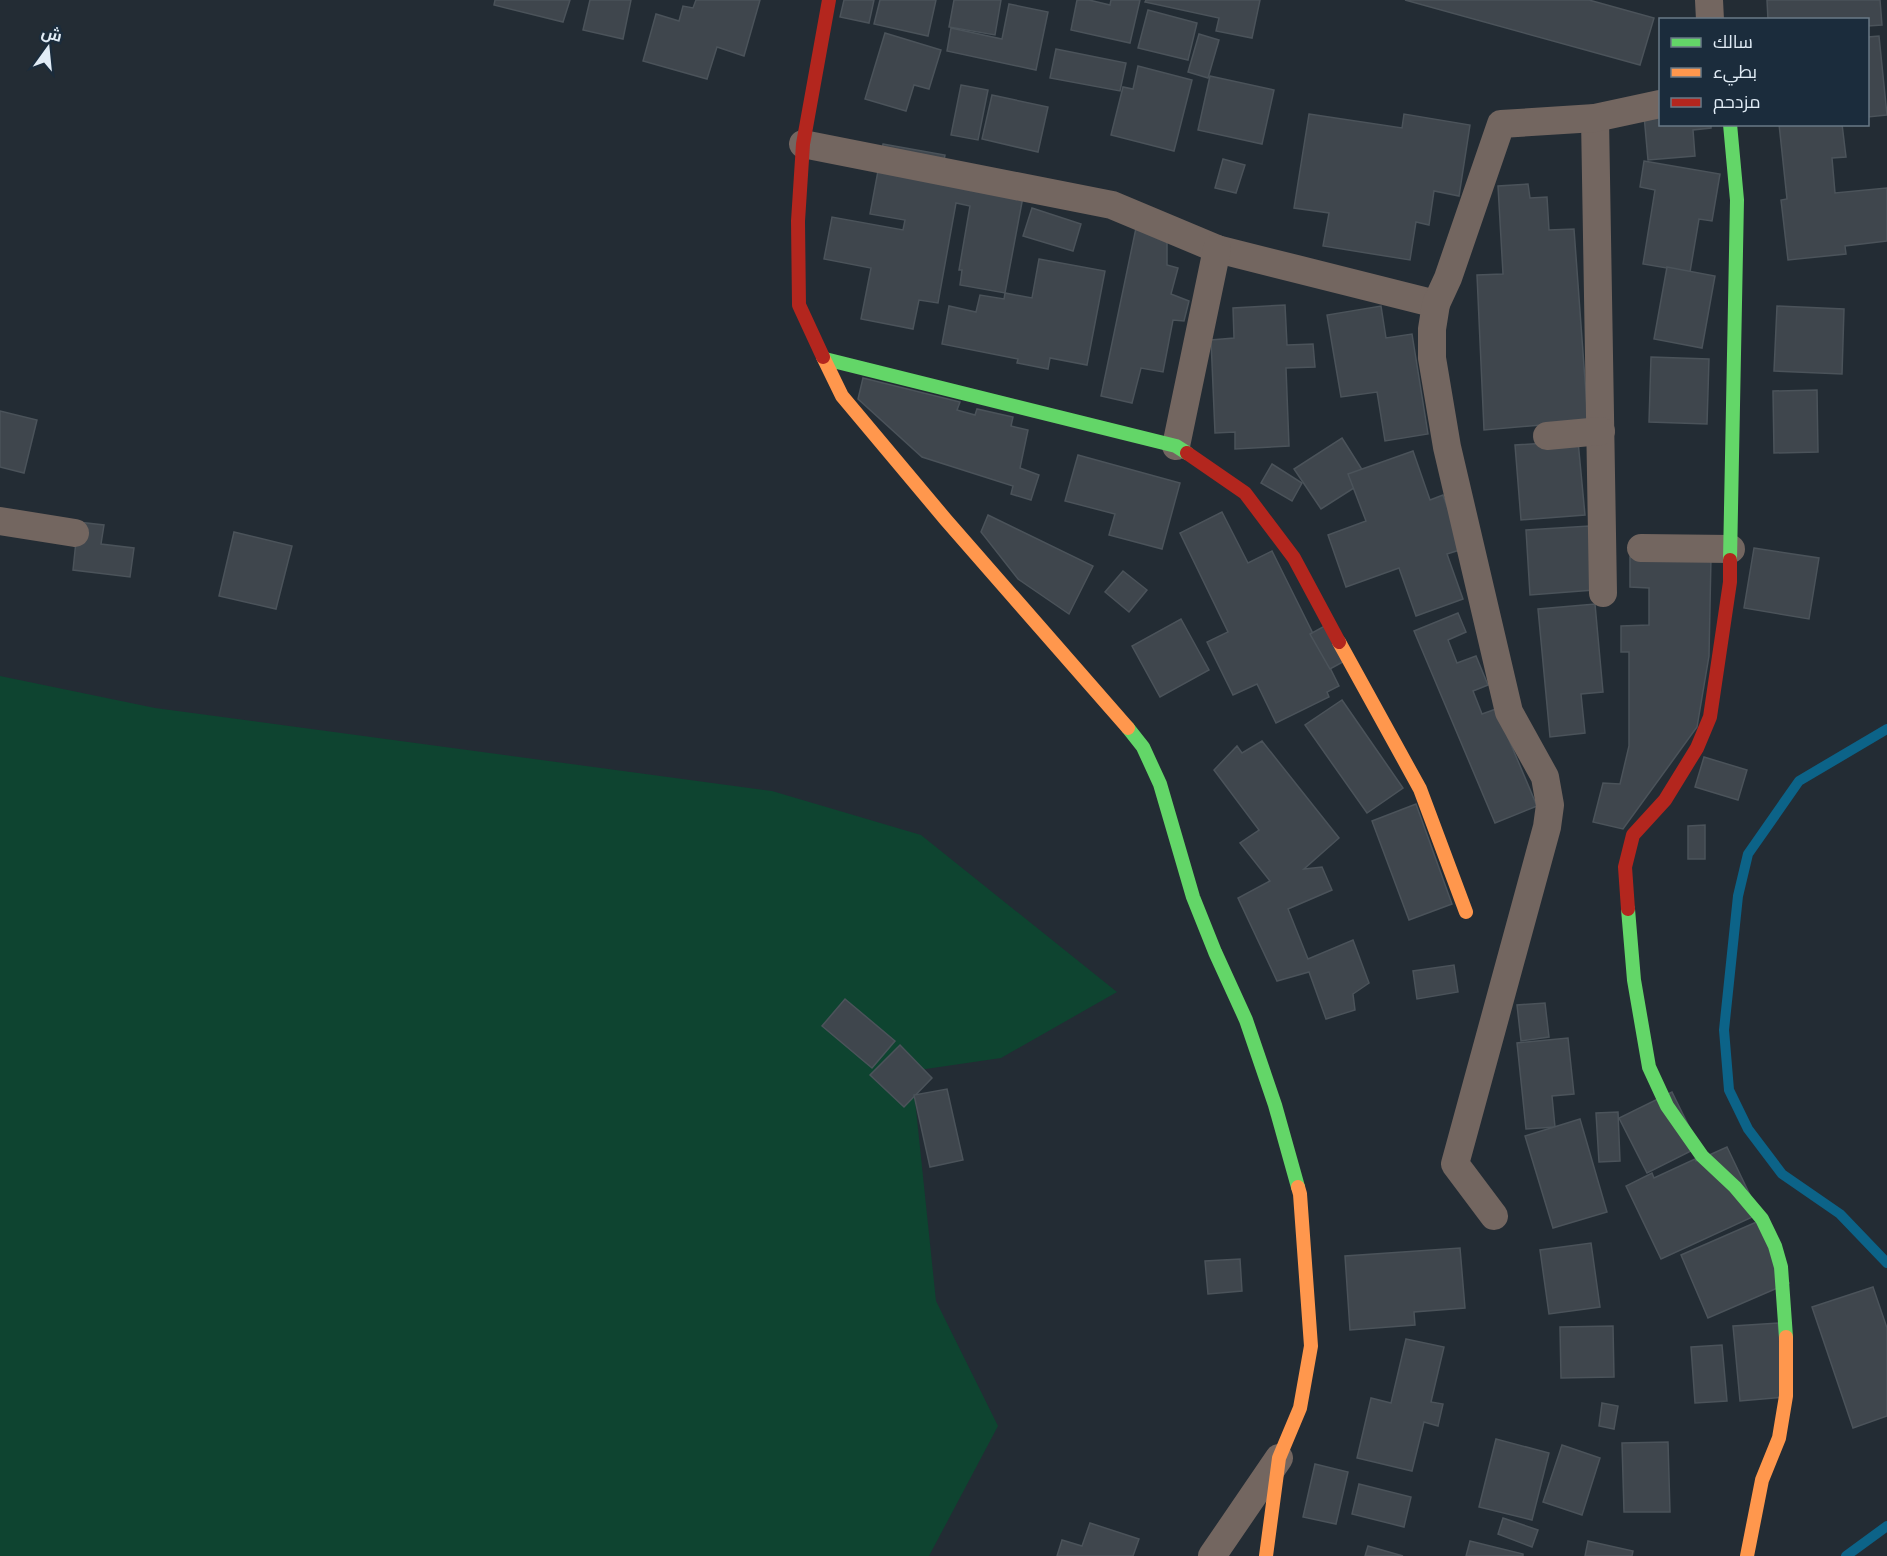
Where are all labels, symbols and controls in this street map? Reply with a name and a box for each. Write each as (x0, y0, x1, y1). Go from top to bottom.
north arrow (18, 18, 78, 78)
legend (1659, 18, 1869, 126)
text: ش (39, 21, 64, 48)
text: سالك (1713, 30, 1753, 55)
text: بطيء (1713, 60, 1757, 86)
text: مزدحم (1713, 90, 1761, 115)

